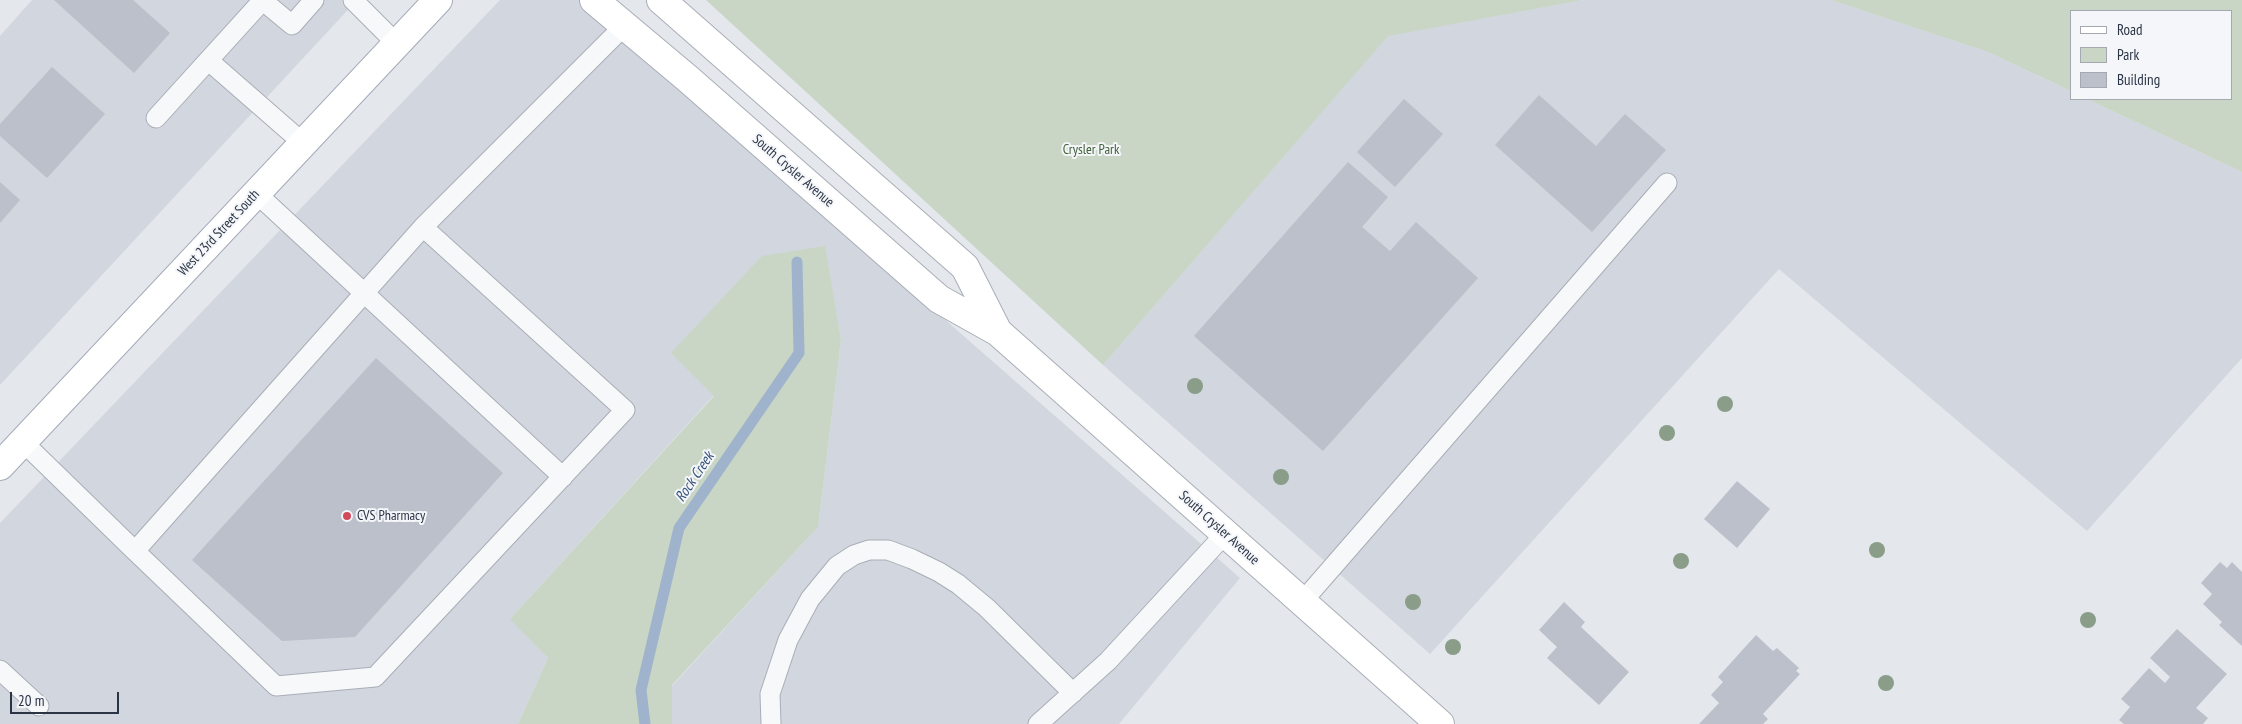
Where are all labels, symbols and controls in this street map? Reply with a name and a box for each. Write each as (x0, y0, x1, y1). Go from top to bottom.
legend (2070, 10, 2232, 100)
text: Road (2117, 20, 2143, 39)
text: Park (2117, 45, 2139, 64)
text: Building (2117, 70, 2160, 89)
street label: South Crysler Avenue (749, 131, 837, 211)
park label: Crysler Park (1063, 142, 1119, 158)
street label: West 23rd Street South (175, 186, 263, 280)
water label: Rock Creek (672, 449, 718, 505)
street label: South Crysler Avenue (1175, 487, 1263, 569)
place label: CVS Pharmacy (357, 508, 425, 524)
marker: CVS Pharmacy (341, 510, 353, 522)
scale bar (12, 682, 121, 714)
text: 20 m (18, 691, 44, 710)

